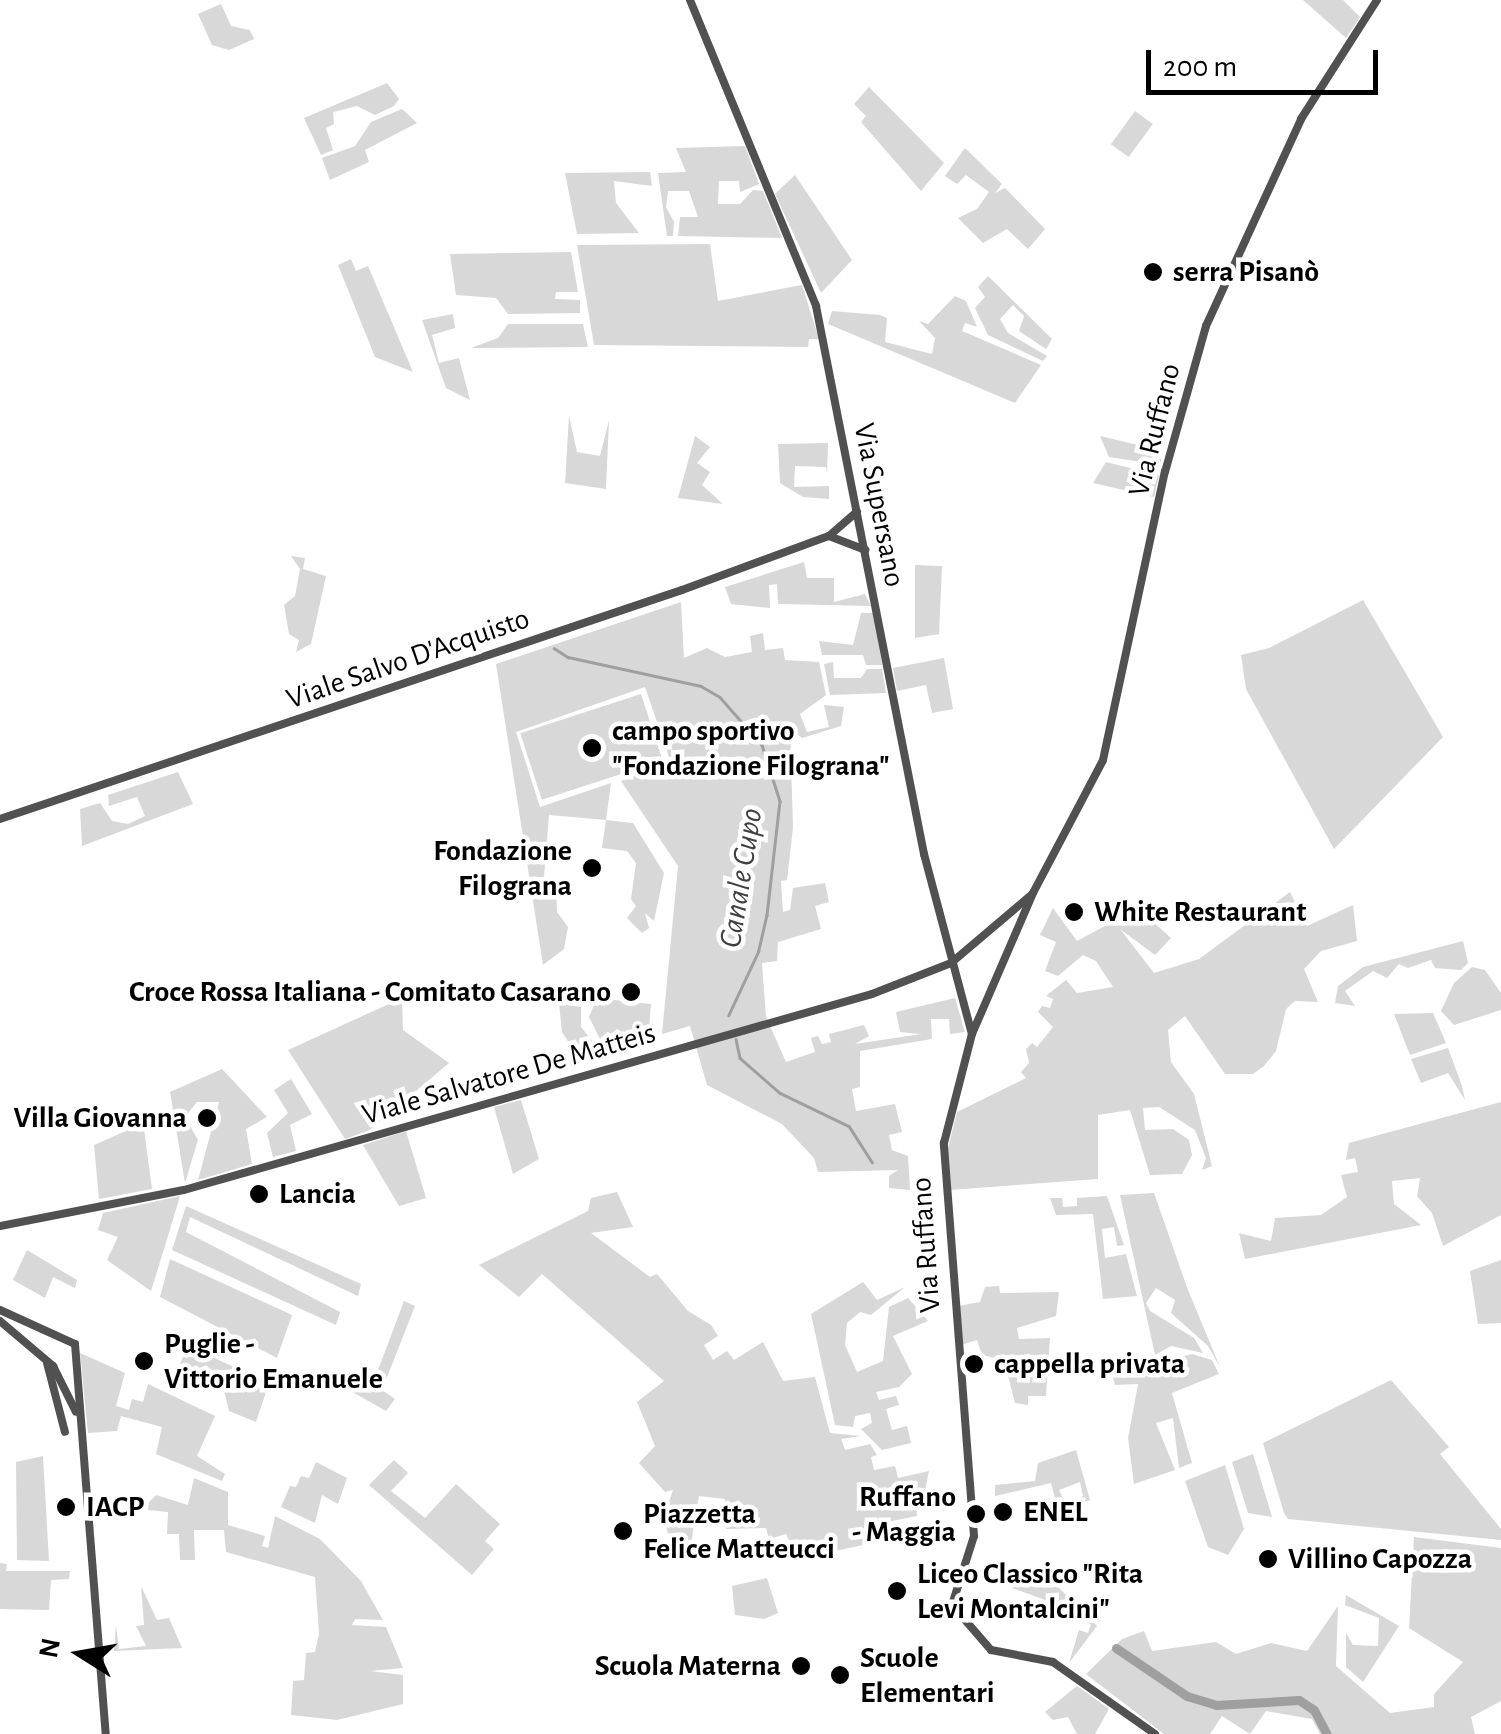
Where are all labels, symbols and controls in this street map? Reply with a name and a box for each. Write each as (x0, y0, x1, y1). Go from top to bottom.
scale bar (1151, 30, 1384, 92)
text: 200 m (1163, 52, 1237, 82)
place label: serra Pisanò (1173, 254, 1319, 290)
marker: serra Pisanò (1142, 261, 1164, 283)
street label: Via Ruffano (1121, 360, 1189, 500)
street label: Via Supersano (845, 420, 913, 590)
street label: Viale Salvo D'Acquisto (282, 601, 534, 717)
place label: campo sportivo "Fondazione Filograna" (612, 713, 890, 784)
marker: campo sportivo "Fondazione Filograna" (581, 737, 603, 759)
water label: Canale Cupo (711, 805, 771, 951)
place label: Fondazione Filograna (433, 833, 572, 904)
marker: Fondazione Filograna (581, 857, 603, 879)
place label: White Restaurant (1094, 894, 1306, 930)
marker: White Restaurant (1063, 901, 1085, 923)
place label: Croce Rossa Italiana - Comitato Casarano (129, 974, 611, 1010)
marker: Croce Rossa Italiana - Comitato Casarano (620, 981, 642, 1003)
street label: Viale Salvatore De Matteis (358, 1015, 660, 1133)
place label: Villa Giovanna (13, 1100, 187, 1136)
marker: Villa Giovanna (196, 1107, 218, 1129)
place label: Lancia (279, 1176, 356, 1212)
street label: Via Ruffano (903, 1176, 949, 1314)
marker: Lancia (248, 1183, 270, 1205)
place label: Puglie - Vittorio Emanuele (164, 1326, 383, 1396)
place label: cappella privata (994, 1346, 1185, 1382)
marker: Puglie - Vittorio Emanuele (133, 1350, 155, 1372)
marker: cappella privata (963, 1353, 985, 1375)
place label: Ruffano - Maggia (852, 1479, 956, 1550)
place label: IACP (86, 1489, 144, 1525)
place label: ENEL (1023, 1494, 1087, 1530)
marker: IACP (55, 1496, 77, 1518)
place label: Piazzetta Felice Matteucci (643, 1496, 835, 1566)
marker: ENEL (992, 1501, 1014, 1523)
marker: Ruffano - Maggia (965, 1503, 987, 1525)
marker: Piazzetta Felice Matteucci (612, 1520, 634, 1542)
place label: Villino Capozza (1288, 1541, 1472, 1577)
marker: Villino Capozza (1257, 1548, 1279, 1570)
place label: Liceo Classico "Rita Levi Montalcini" (917, 1556, 1143, 1626)
marker: Liceo Classico "Rita Levi Montalcini" (886, 1580, 908, 1602)
north arrow (30, 1604, 130, 1704)
text: N (35, 1636, 66, 1661)
place label: Scuole Elementari (860, 1640, 994, 1710)
place label: Scuola Materna (595, 1648, 781, 1684)
marker: Scuola Materna (790, 1655, 812, 1677)
marker: Scuole Elementari (829, 1664, 851, 1686)

